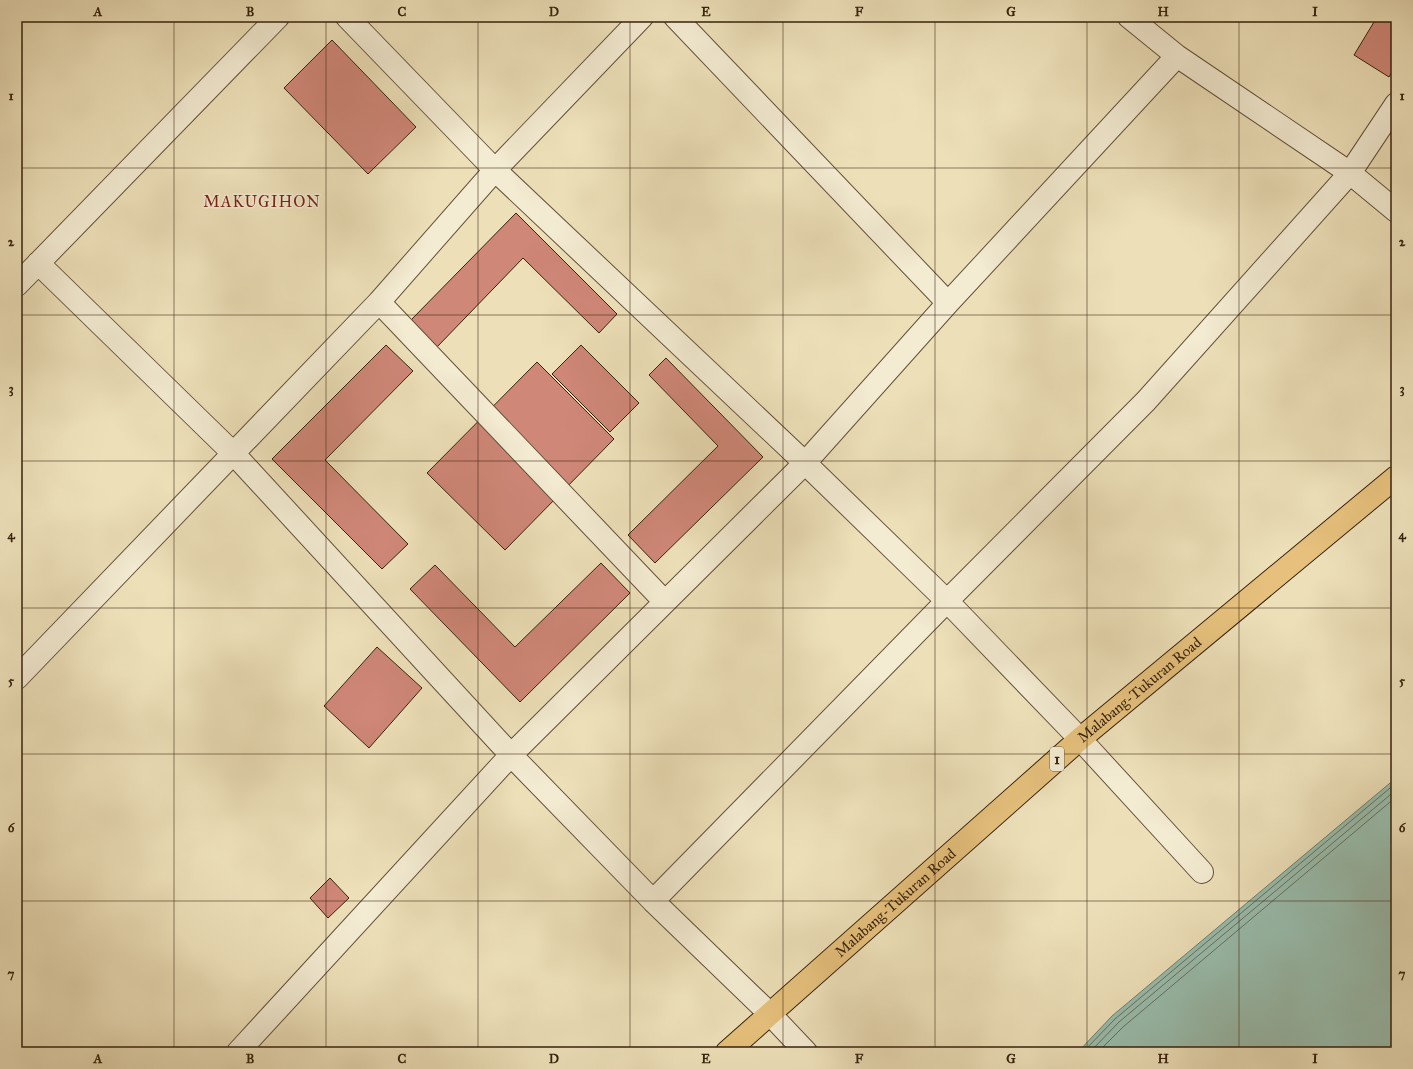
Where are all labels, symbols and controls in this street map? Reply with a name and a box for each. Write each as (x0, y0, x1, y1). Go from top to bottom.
text: A (93, 4, 103, 20)
text: B (246, 4, 255, 20)
text: C (398, 4, 407, 20)
text: D (549, 4, 559, 20)
text: E (701, 4, 711, 20)
text: F (855, 4, 864, 20)
text: G (1006, 4, 1016, 20)
text: H (1157, 4, 1169, 20)
text: I (1312, 4, 1318, 20)
text: 1 (8, 88, 14, 104)
text: 1 (1399, 88, 1405, 104)
district label: MAKUGIHON (203, 192, 321, 211)
text: 2 (8, 234, 15, 250)
text: 2 (1399, 234, 1406, 250)
text: 3 (8, 381, 14, 397)
text: 3 (1399, 381, 1405, 397)
text: 4 (7, 527, 15, 543)
text: 4 (1398, 527, 1406, 543)
street label: Malabang-Tukuran Road (1074, 633, 1205, 746)
text: 5 (8, 673, 15, 689)
text: 5 (1399, 673, 1406, 689)
road number: 1 (1050, 747, 1064, 771)
text: 6 (8, 820, 16, 836)
text: 6 (1399, 820, 1407, 836)
street label: Malabang-Tukuran Road (831, 844, 960, 961)
text: 7 (8, 966, 15, 982)
text: 7 (1399, 966, 1406, 982)
text: A (93, 1051, 103, 1067)
text: B (246, 1051, 255, 1067)
text: C (398, 1051, 407, 1067)
text: D (549, 1051, 559, 1067)
text: E (701, 1051, 711, 1067)
text: F (855, 1051, 864, 1067)
text: G (1006, 1051, 1016, 1067)
text: H (1157, 1051, 1169, 1067)
text: I (1312, 1051, 1318, 1067)

